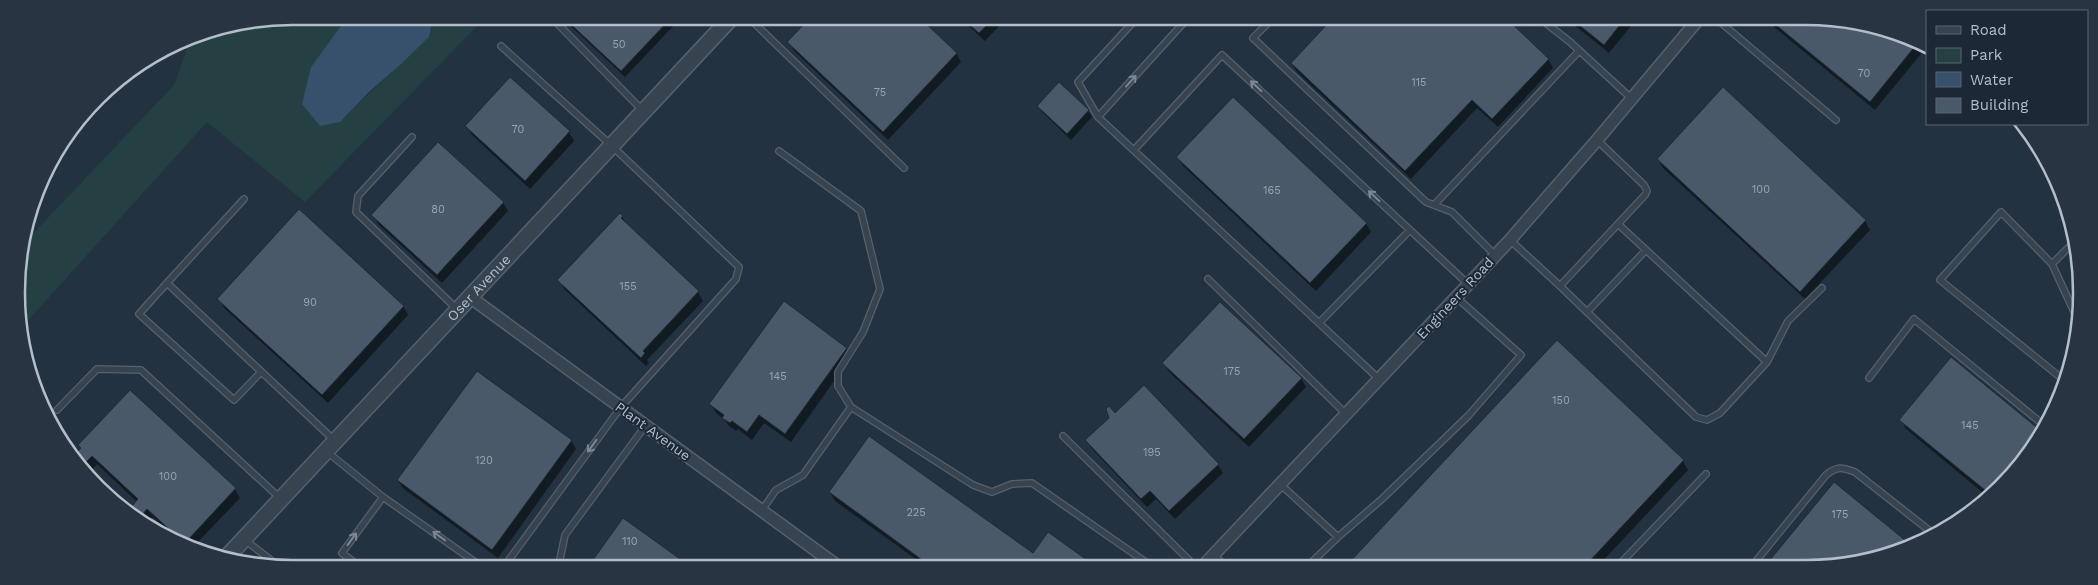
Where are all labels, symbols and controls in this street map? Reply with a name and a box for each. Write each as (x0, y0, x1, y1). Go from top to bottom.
legend (1926, 10, 2088, 125)
text: Road (1970, 21, 2007, 39)
house number: 50 (612, 38, 626, 51)
text: Park (1970, 46, 2003, 64)
house number: 70 (1858, 67, 1871, 80)
text: Water (1970, 71, 2013, 89)
one-way arrow (1125, 75, 1137, 88)
house number: 115 (1412, 76, 1426, 89)
one-way arrow (1249, 80, 1262, 92)
house number: 75 (874, 86, 886, 99)
text: Building (1970, 96, 2028, 114)
house number: 70 (512, 123, 525, 136)
house number: 100 (1752, 183, 1770, 196)
house number: 165 (1263, 184, 1281, 197)
one-way arrow (1368, 190, 1381, 202)
house number: 80 (431, 203, 445, 216)
street label: Oser Avenue (444, 251, 514, 324)
street label: Engineers Road (1413, 254, 1497, 342)
house number: 155 (619, 280, 637, 293)
house number: 90 (303, 296, 317, 309)
house number: 175 (1224, 365, 1240, 378)
house number: 145 (769, 370, 787, 383)
house number: 150 (1552, 394, 1570, 407)
street label: Plant Avenue (612, 398, 694, 464)
house number: 145 (1961, 419, 1979, 432)
one-way arrow (587, 439, 597, 453)
house number: 195 (1143, 446, 1161, 459)
house number: 120 (475, 454, 493, 467)
house number: 100 (159, 470, 177, 483)
house number: 225 (906, 506, 926, 519)
house number: 175 (1832, 508, 1848, 521)
one-way arrow (432, 531, 446, 541)
one-way arrow (347, 532, 357, 546)
house number: 110 (622, 535, 638, 548)

